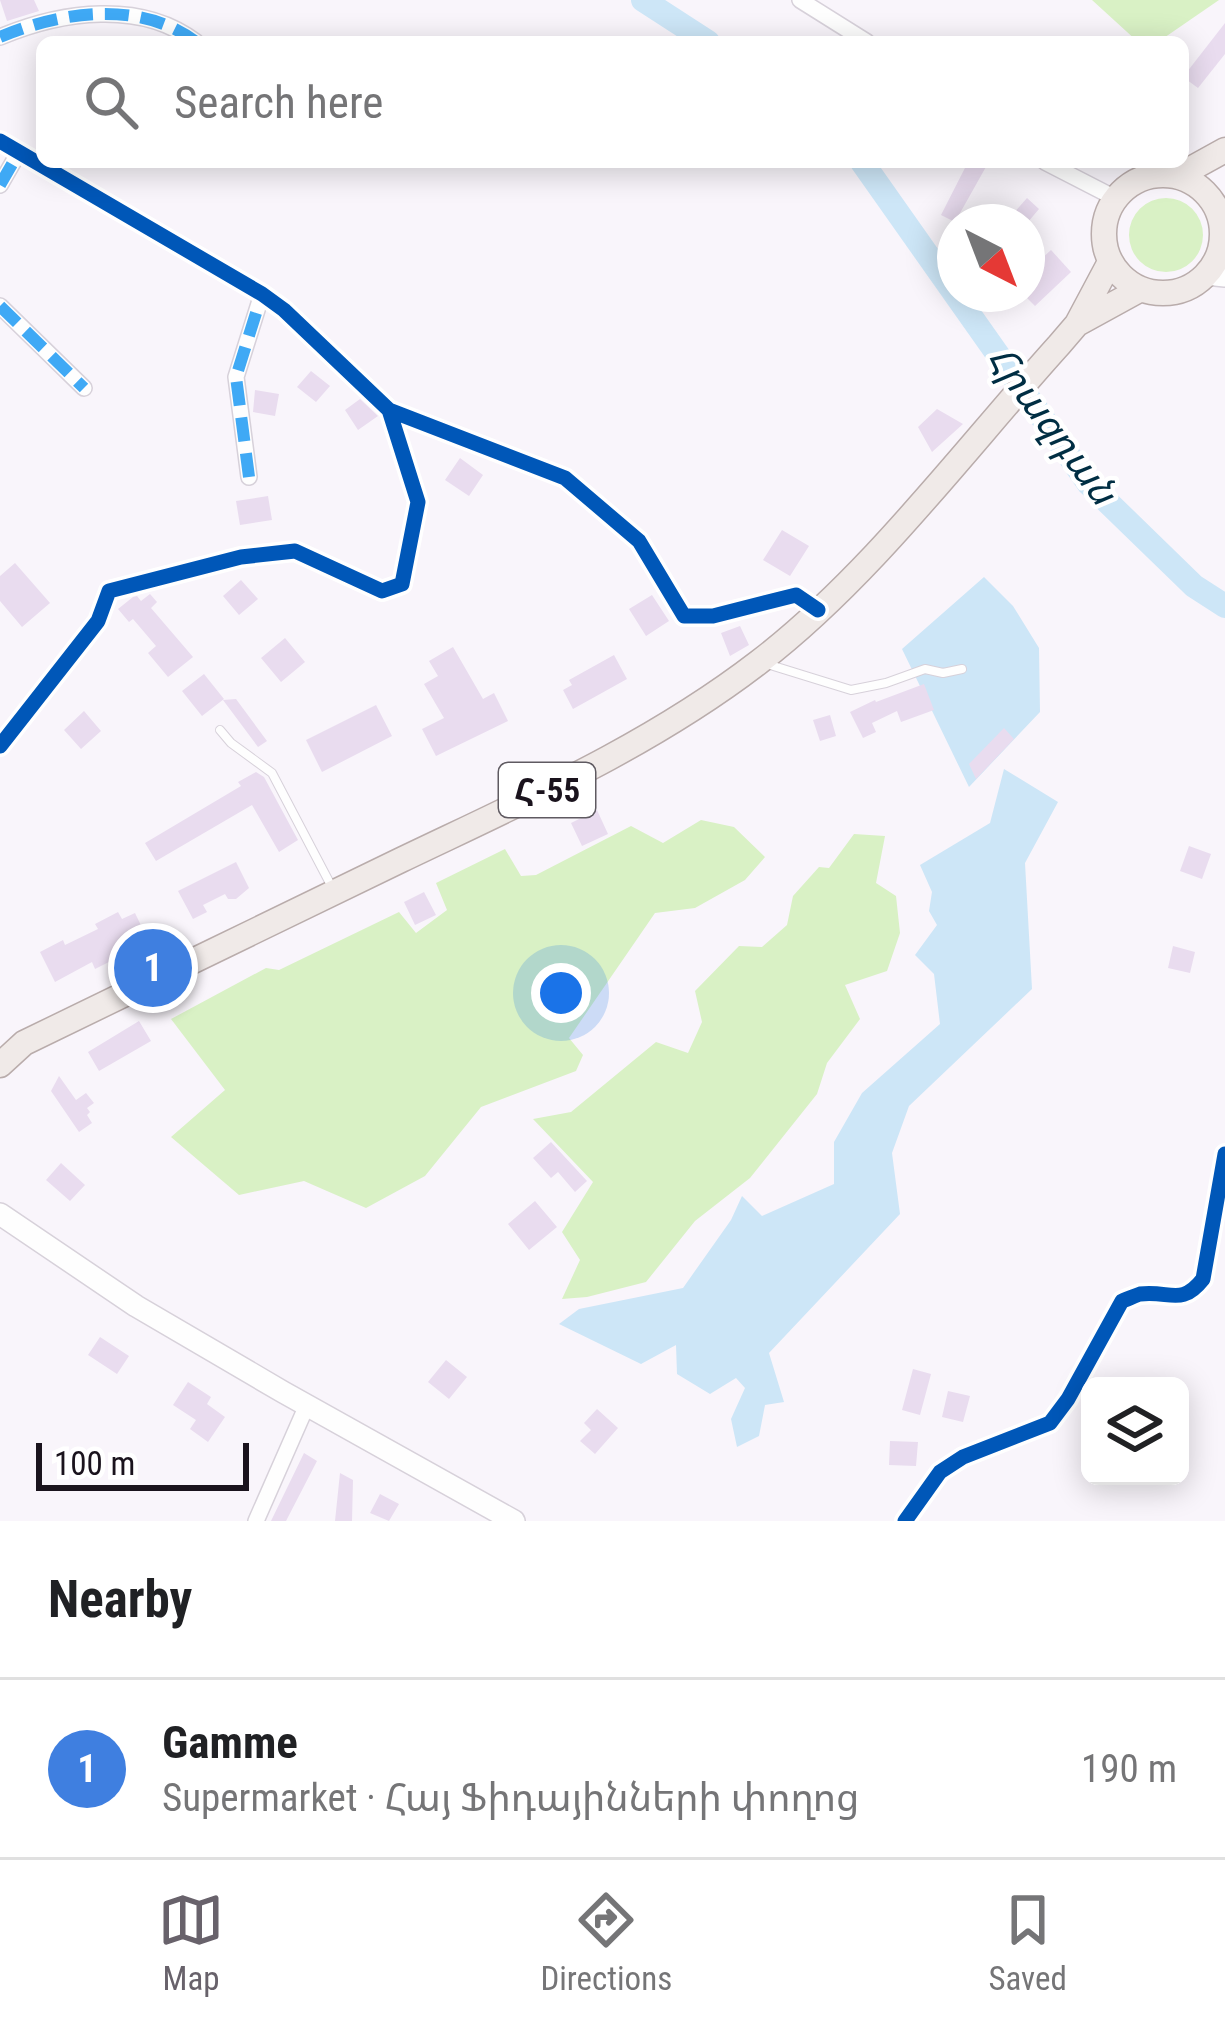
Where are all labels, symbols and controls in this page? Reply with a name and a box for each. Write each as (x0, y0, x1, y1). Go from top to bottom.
search box (36, 36, 1189, 168)
icon: search (78, 69, 144, 135)
text: Search here (174, 76, 383, 129)
north arrow (937, 204, 1045, 312)
water label: Հրազդան (977, 337, 1128, 515)
road number: Հ-55 (499, 763, 595, 817)
pin: 1 (114, 923, 192, 1013)
your location (531, 963, 591, 1023)
map controls (1081, 1377, 1189, 1485)
button: layers (1081, 1377, 1189, 1485)
scale bar (36, 1437, 249, 1490)
text: 100 m (54, 1444, 135, 1483)
text: Nearby (48, 1570, 192, 1629)
text: Gamme (162, 1716, 298, 1769)
text: 1 (77, 1746, 97, 1792)
text: 190 m (1081, 1746, 1177, 1792)
text: Supermarket · Հայ Ֆիդայինների փողոց (162, 1775, 859, 1821)
tab: Map (158, 1887, 224, 1998)
tab: Directions (540, 1887, 672, 1998)
tab: Saved (988, 1887, 1067, 1998)

